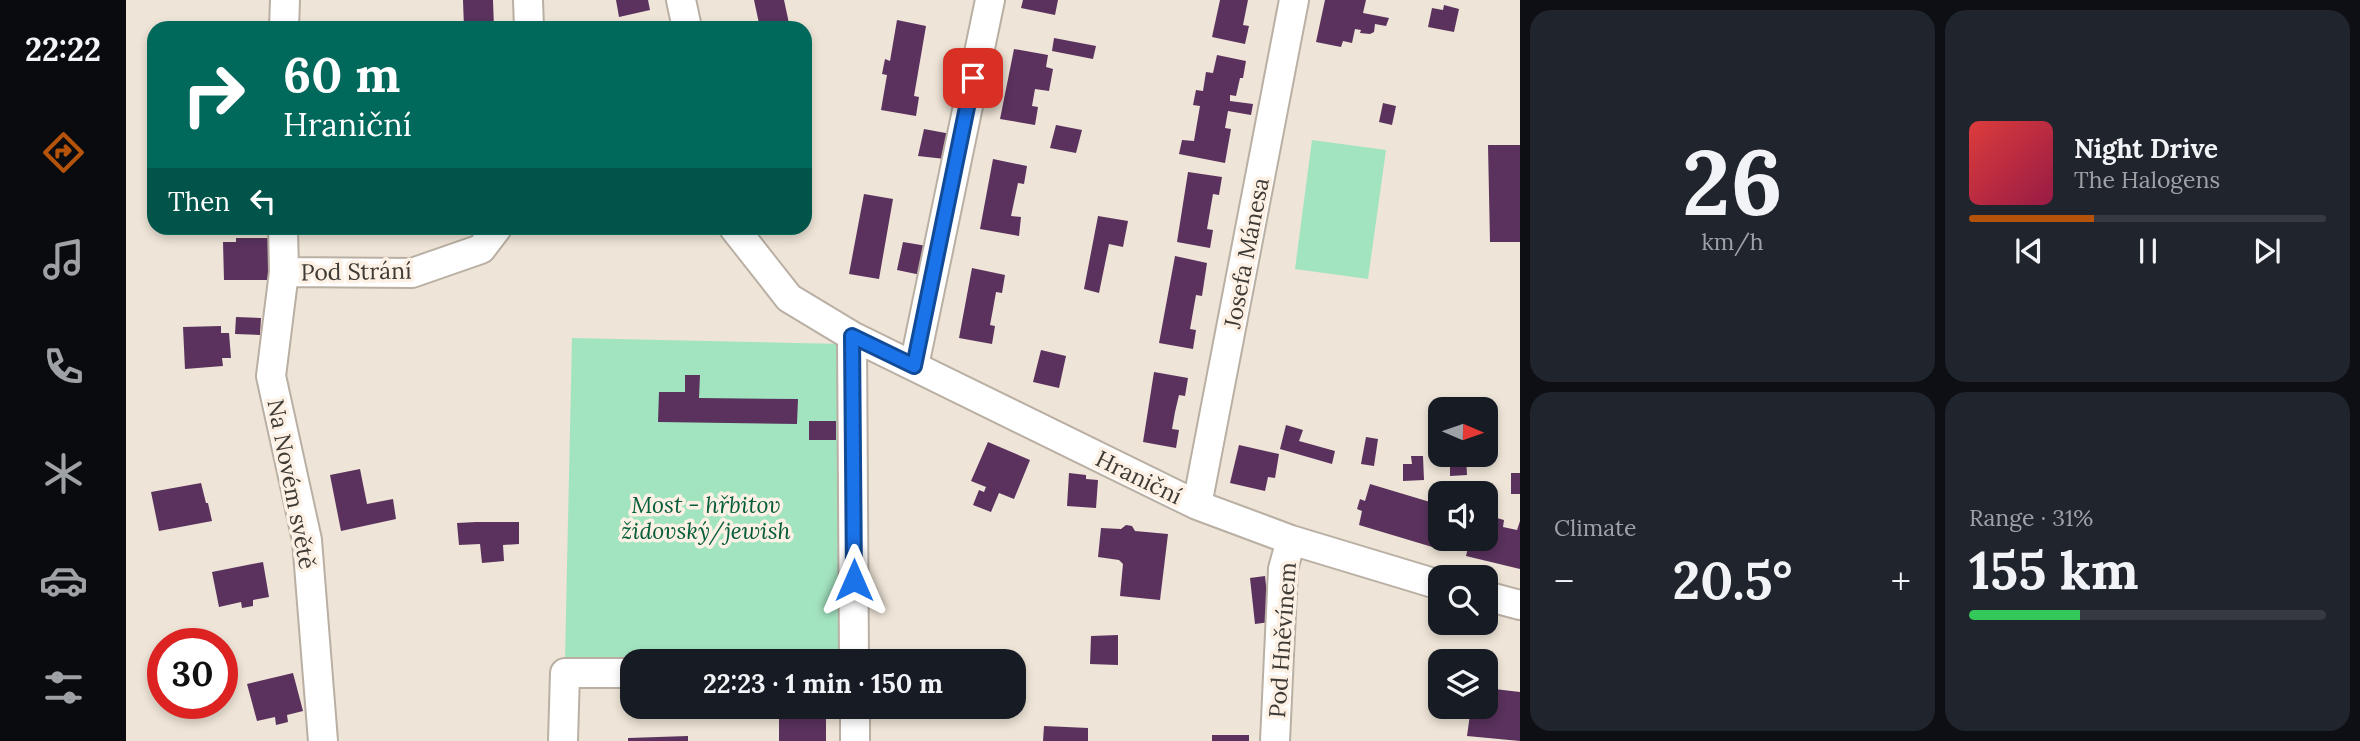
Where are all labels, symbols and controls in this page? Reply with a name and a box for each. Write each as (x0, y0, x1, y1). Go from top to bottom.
text: 22:22 (25, 29, 101, 70)
text: 60 m (283, 43, 400, 105)
pin (943, 48, 1003, 108)
icon: right (168, 49, 259, 140)
icon: arrive (954, 59, 992, 97)
text: Hraniční (283, 104, 412, 145)
text: 26 (1682, 123, 1783, 240)
icon: directions (39, 128, 88, 177)
text: Night Drive (2074, 132, 2218, 165)
text: The Halogens (2074, 165, 2220, 194)
street label: Josefa Mánesa (1217, 175, 1275, 332)
icon: left (244, 182, 282, 220)
text: Then (168, 185, 230, 218)
text: km/h (1701, 227, 1764, 256)
icon: previous (2010, 232, 2048, 270)
icon: pause (2129, 232, 2167, 270)
icon: next (2248, 232, 2286, 270)
icon: music (39, 235, 88, 284)
street label: Pod Strání (300, 256, 412, 286)
icon: phone (39, 342, 88, 391)
street label: Na Novém světě (261, 397, 323, 571)
north arrow (1428, 397, 1498, 467)
map controls (1428, 397, 1498, 719)
street label: Hraniční (1091, 444, 1187, 510)
icon: climate (39, 449, 88, 498)
button: sound (1428, 481, 1498, 551)
park label: Most - hřbitov židovský/jewish (621, 490, 791, 546)
text: Range · 31% (1969, 503, 2093, 532)
text: Climate (1554, 513, 1636, 542)
text: 155 km (1969, 537, 2139, 603)
position arrow (817, 543, 891, 617)
text: 20.5° (1673, 547, 1792, 613)
icon: car (39, 556, 88, 605)
text: − (1554, 557, 1574, 605)
text: + (1891, 557, 1911, 605)
street label: Pod Hněvínem (1262, 561, 1302, 719)
button: search (1428, 565, 1498, 635)
speed limit sign: 30 (147, 628, 238, 719)
button: layers (1428, 649, 1498, 719)
icon: filters (39, 663, 88, 712)
text: 22:23 · 1 min · 150 m (703, 667, 943, 700)

